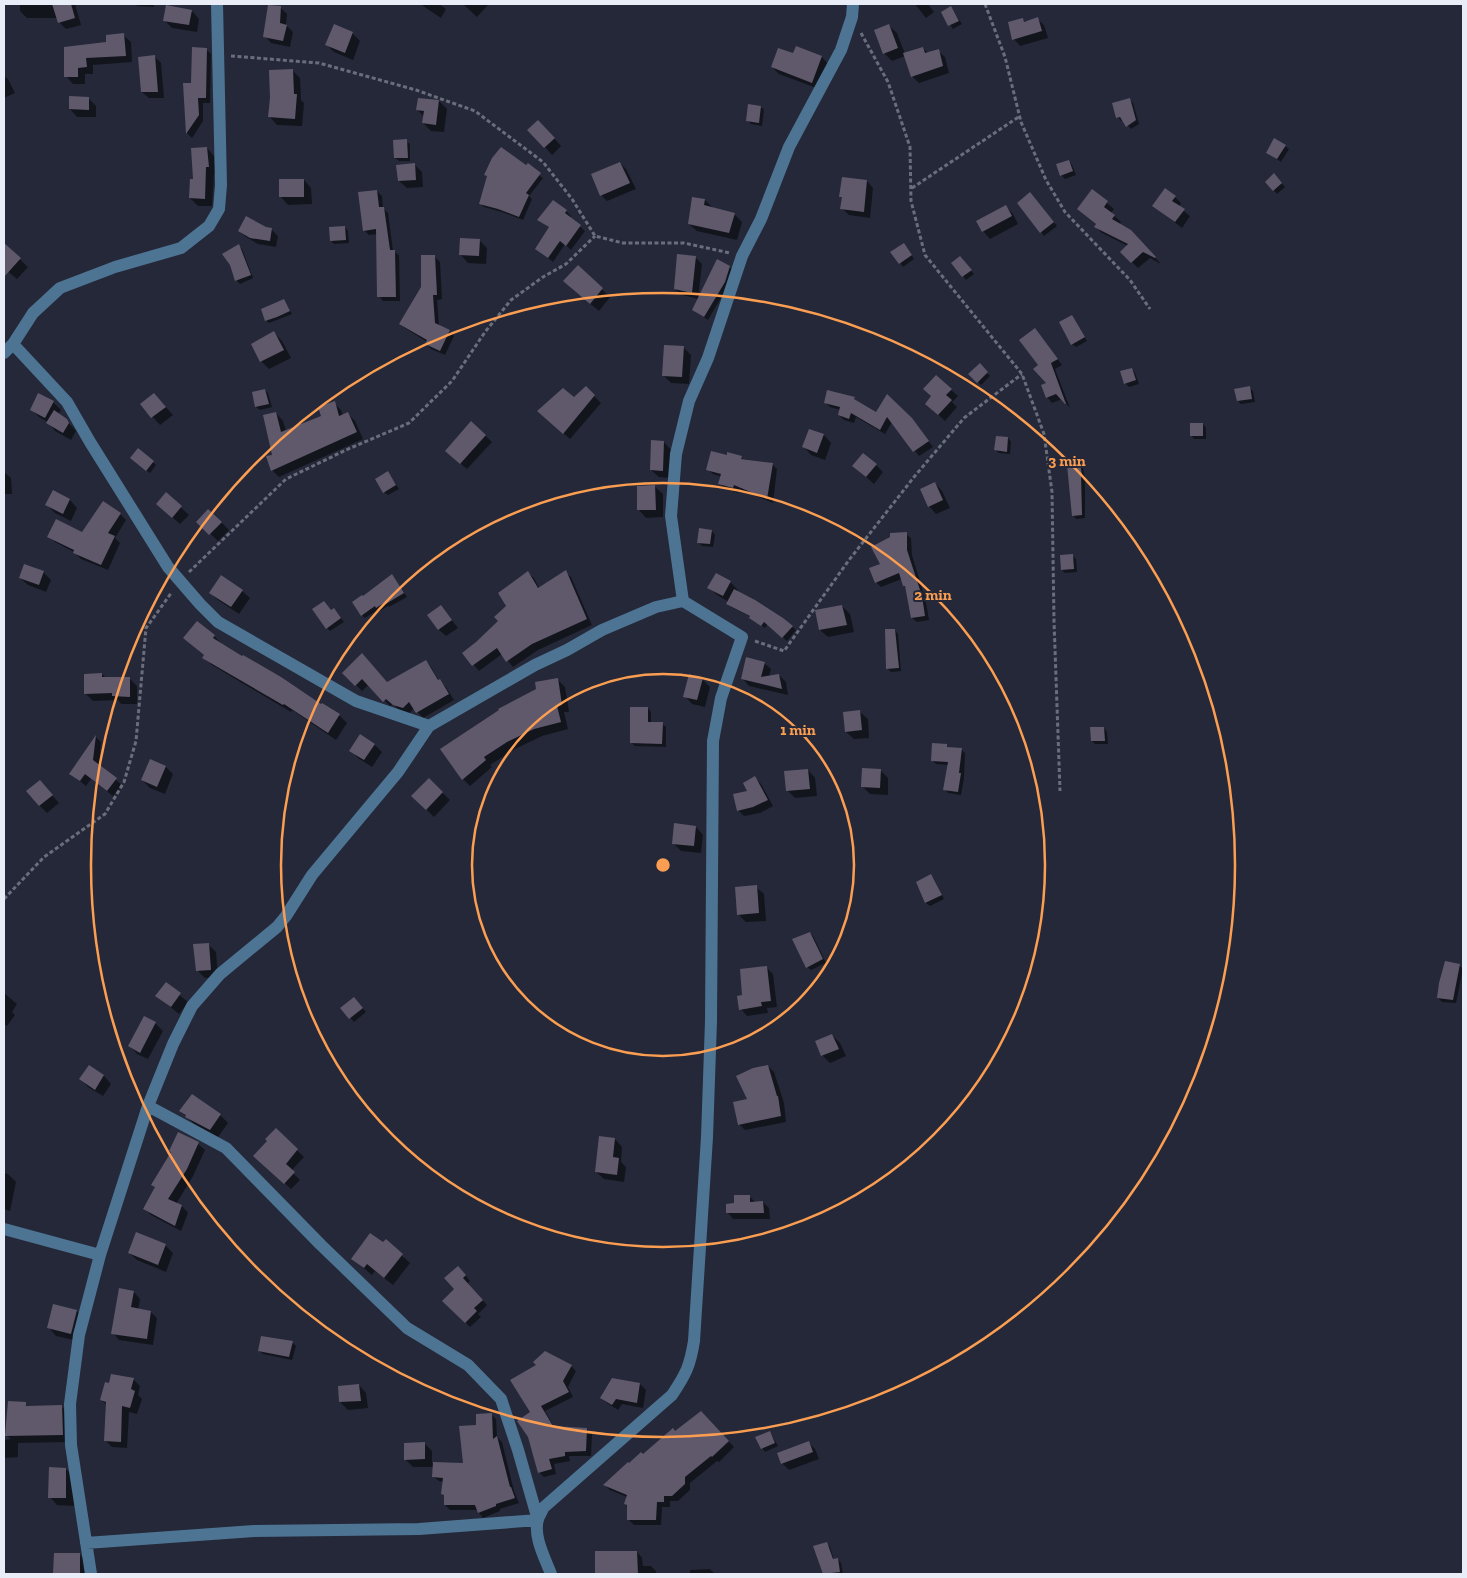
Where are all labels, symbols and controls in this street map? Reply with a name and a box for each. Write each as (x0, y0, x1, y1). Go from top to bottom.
text: 3 min (1048, 452, 1086, 470)
text: 2 min (914, 586, 952, 604)
text: 1 min (780, 721, 816, 739)
centre of rings (654, 856, 672, 874)

